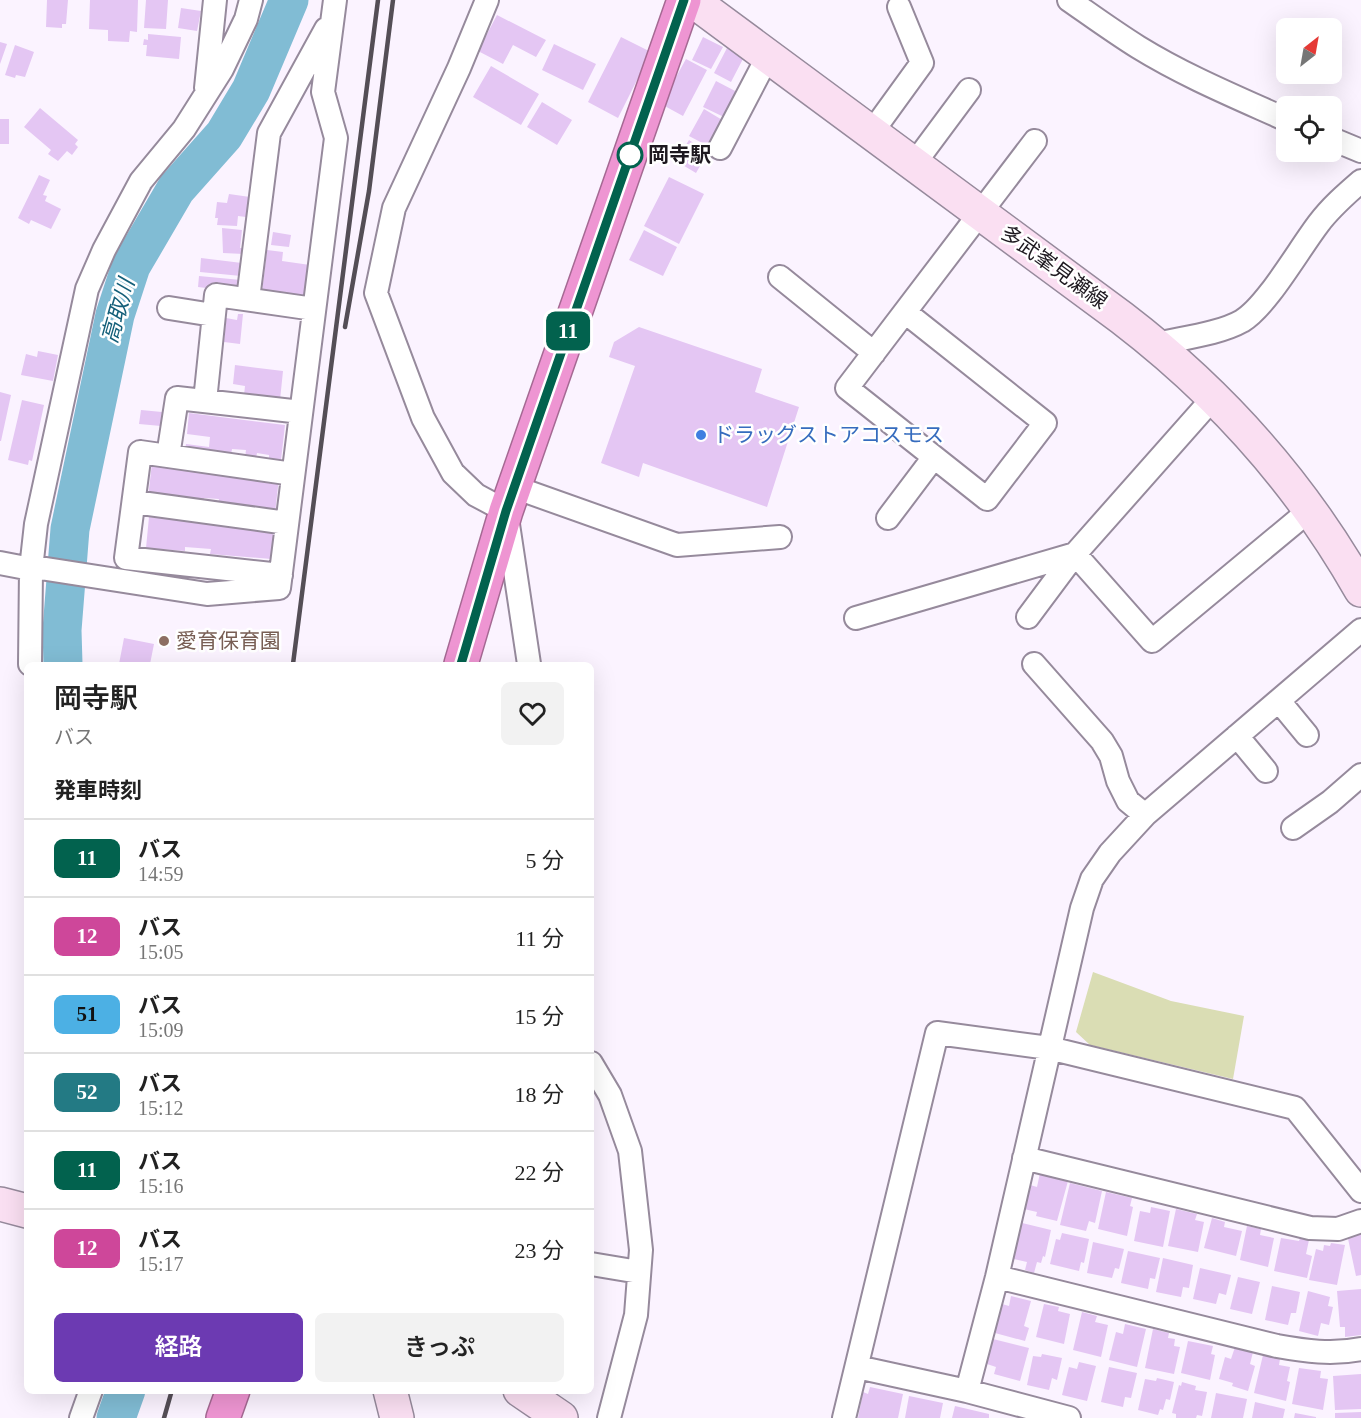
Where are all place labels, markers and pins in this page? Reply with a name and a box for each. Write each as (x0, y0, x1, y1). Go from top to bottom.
marker: 岡寺駅 (617, 142, 643, 168)
place label: 岡寺駅 (648, 143, 711, 167)
place label: ドラッグストアコスモス (713, 423, 944, 447)
marker: ドラッグストアコスモス (694, 428, 708, 442)
place label: 愛育保育園 (176, 629, 281, 653)
marker: 愛育保育園 (157, 634, 171, 648)

